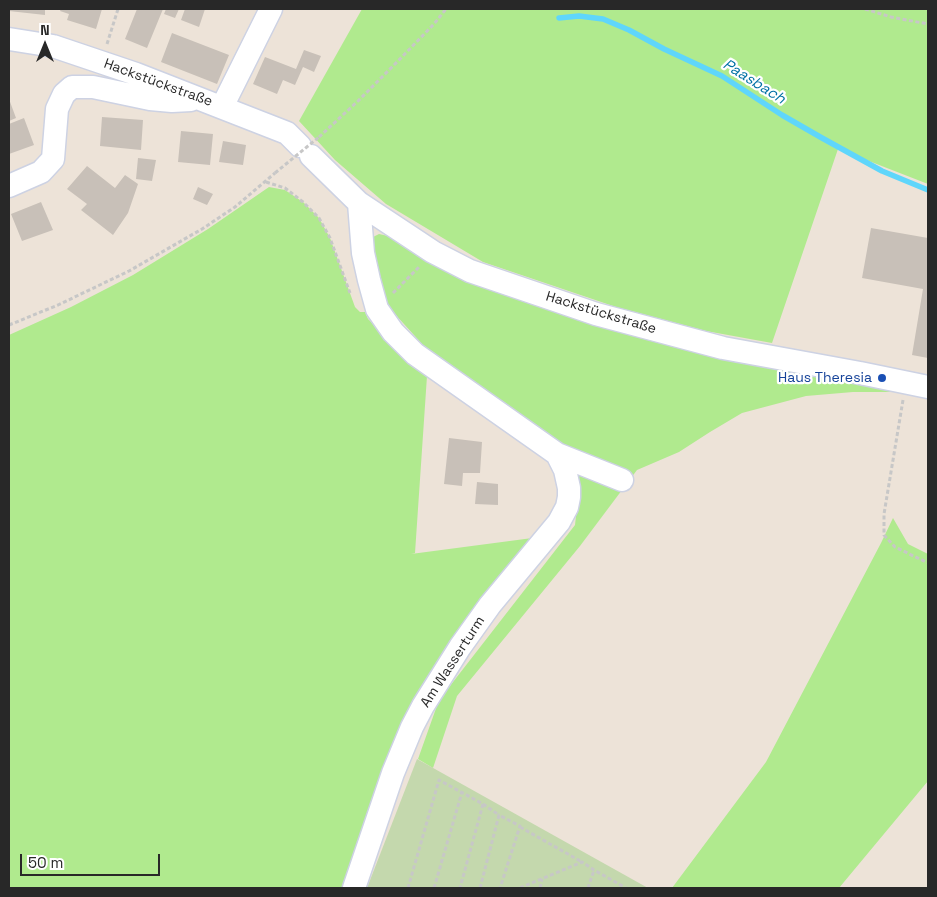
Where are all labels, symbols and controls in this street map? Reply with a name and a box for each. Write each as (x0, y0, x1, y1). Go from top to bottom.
north arrow (20, 20, 70, 70)
text: N (40, 21, 50, 39)
street label: Hackstückstraße (101, 56, 215, 110)
water label: Paasbach (719, 56, 789, 108)
street label: Hackstückstraße (544, 288, 658, 338)
place label: Haus Theresia (778, 370, 872, 386)
marker: Haus Theresia (876, 372, 888, 384)
street label: Am Wasserturm (417, 613, 489, 711)
scale bar (22, 844, 162, 876)
text: 50 m (28, 853, 63, 872)

